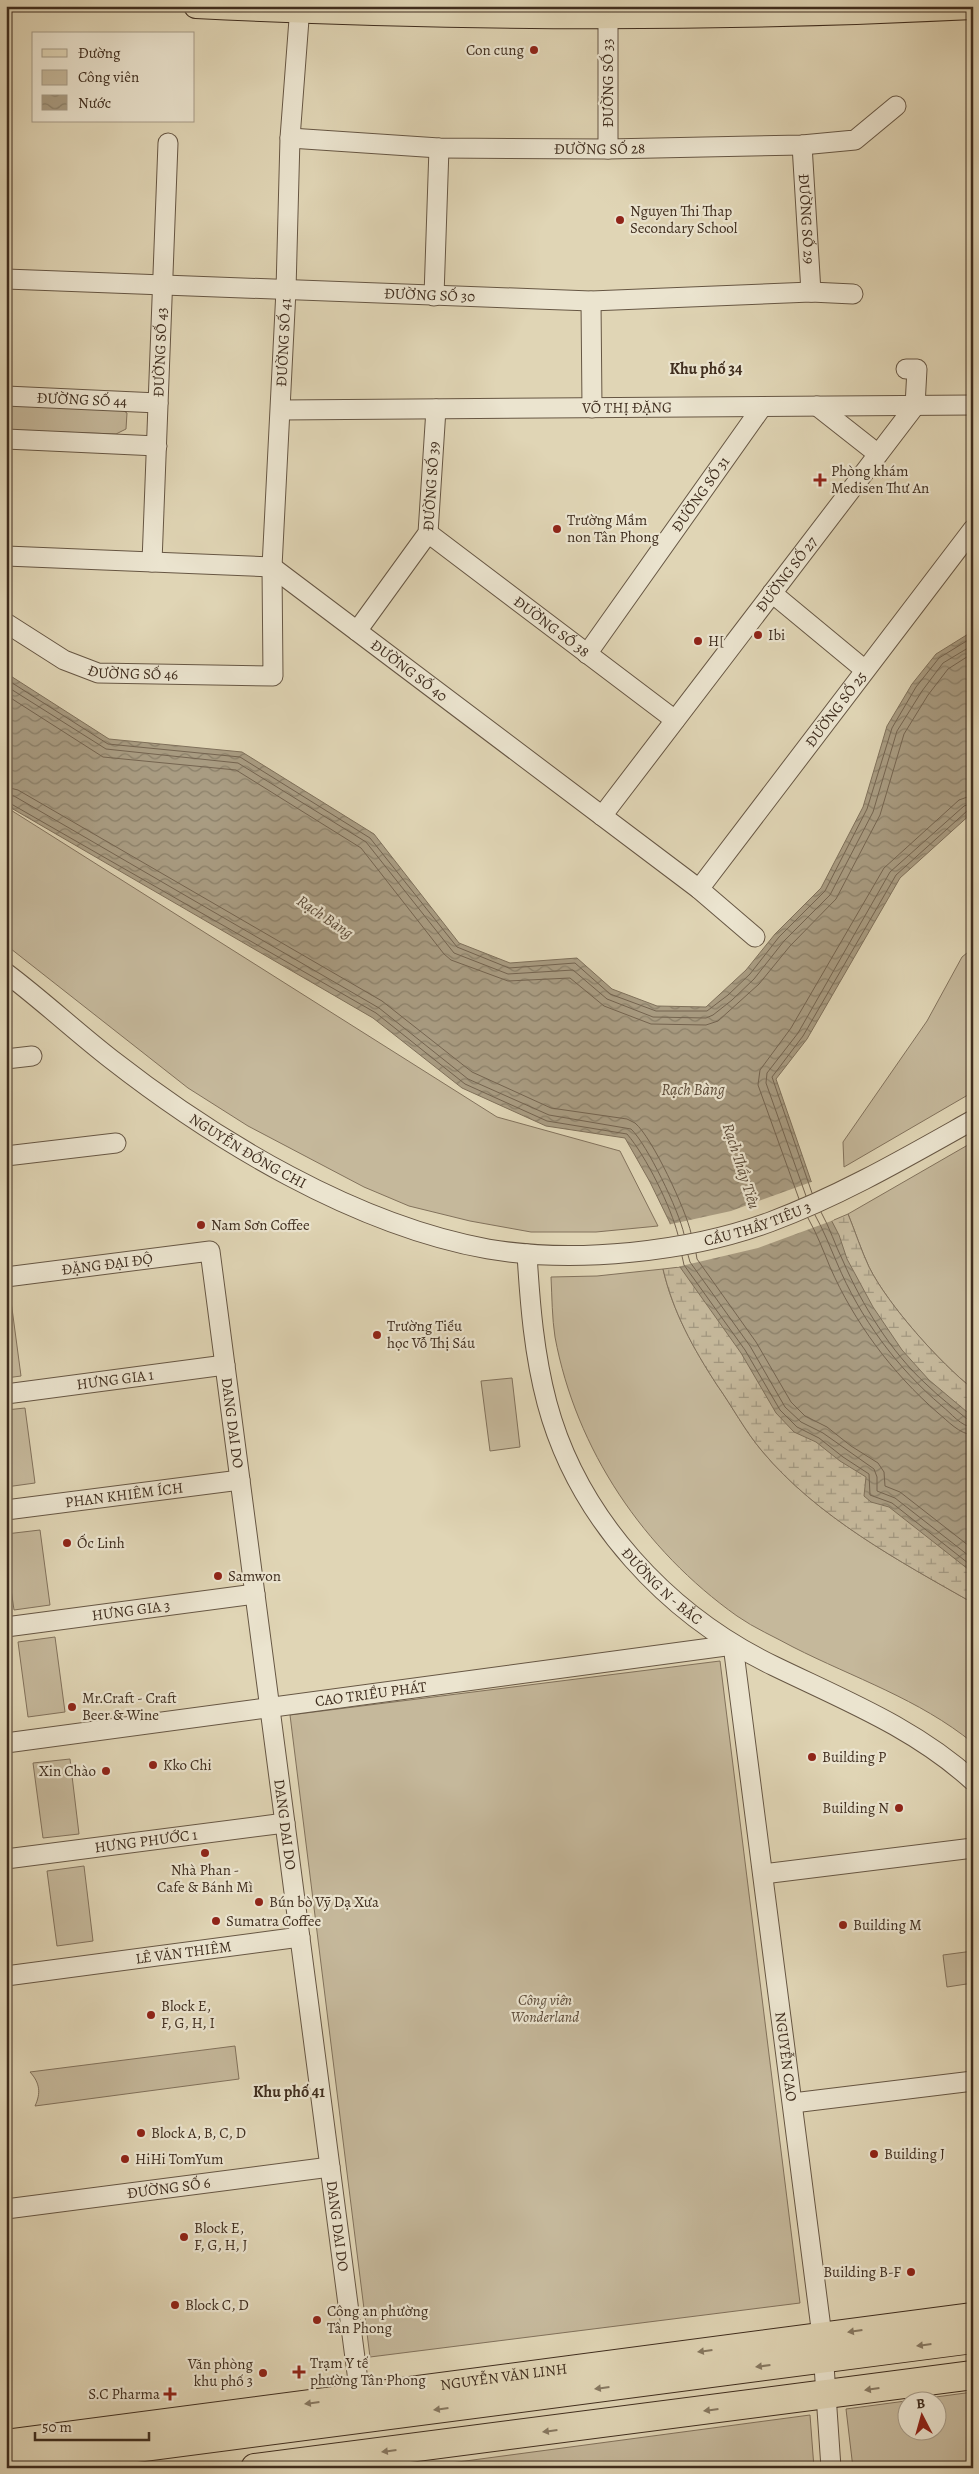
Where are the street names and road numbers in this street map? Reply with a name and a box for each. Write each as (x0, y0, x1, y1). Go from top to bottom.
street label: ĐƯỜNG SỐ 33 (598, 38, 618, 128)
street label: ĐƯỜNG SỐ 28 (554, 138, 645, 159)
street label: ĐƯỜNG SỐ 29 (794, 173, 819, 265)
street label: ĐƯỜNG SỐ 30 (384, 283, 476, 307)
street label: ĐƯỜNG SỐ 41 (271, 298, 296, 387)
street label: ĐƯỜNG SỐ 43 (148, 307, 172, 397)
street label: ĐƯỜNG SỐ 44 (36, 387, 128, 412)
street label: VÕ THỊ ĐẶNG (581, 397, 672, 418)
street label: ĐƯỜNG SỐ 39 (418, 440, 444, 532)
street label: ĐƯỜNG SỐ 31 (667, 452, 734, 536)
street label: ĐƯỜNG SỐ 27 (751, 532, 822, 616)
street label: ĐƯỜNG SỐ 38 (510, 591, 594, 662)
street label: ĐƯỜNG SỐ 40 (367, 635, 452, 706)
street label: ĐƯỜNG SỐ 46 (85, 660, 178, 684)
street label: ĐƯỜNG SỐ 25 (801, 667, 871, 751)
street label: NGUYỄN ĐỔNG CHI (186, 1109, 310, 1193)
street label: CẦU THẦY TIÊU 3 (702, 1197, 814, 1251)
street label: ĐẶNG ĐẠI ĐỘ (60, 1248, 154, 1280)
street label: HƯNG GIA 1 (75, 1365, 155, 1395)
street label: DANG DAI DO (217, 1376, 248, 1470)
street label: PHAN KHIÊM ÍCH (64, 1477, 184, 1512)
street label: ĐƯỜNG N - BẮC (617, 1543, 706, 1629)
street label: HƯNG GIA 3 (91, 1595, 171, 1626)
street label: CAO TRIỀU PHÁT (314, 1676, 428, 1711)
street label: DANG DAI DO (269, 1778, 301, 1871)
street label: HƯNG PHƯỚC 1 (93, 1824, 198, 1857)
street label: LÊ VĂN THIÊM (134, 1936, 233, 1969)
street label: NGUYỄN CAO (770, 2011, 802, 2103)
street label: ĐƯỜNG SỐ 6 (126, 2173, 211, 2203)
street label: DANG DAI DO (322, 2179, 354, 2273)
street label: NGUYỄN VĂN LINH (439, 2358, 568, 2395)

